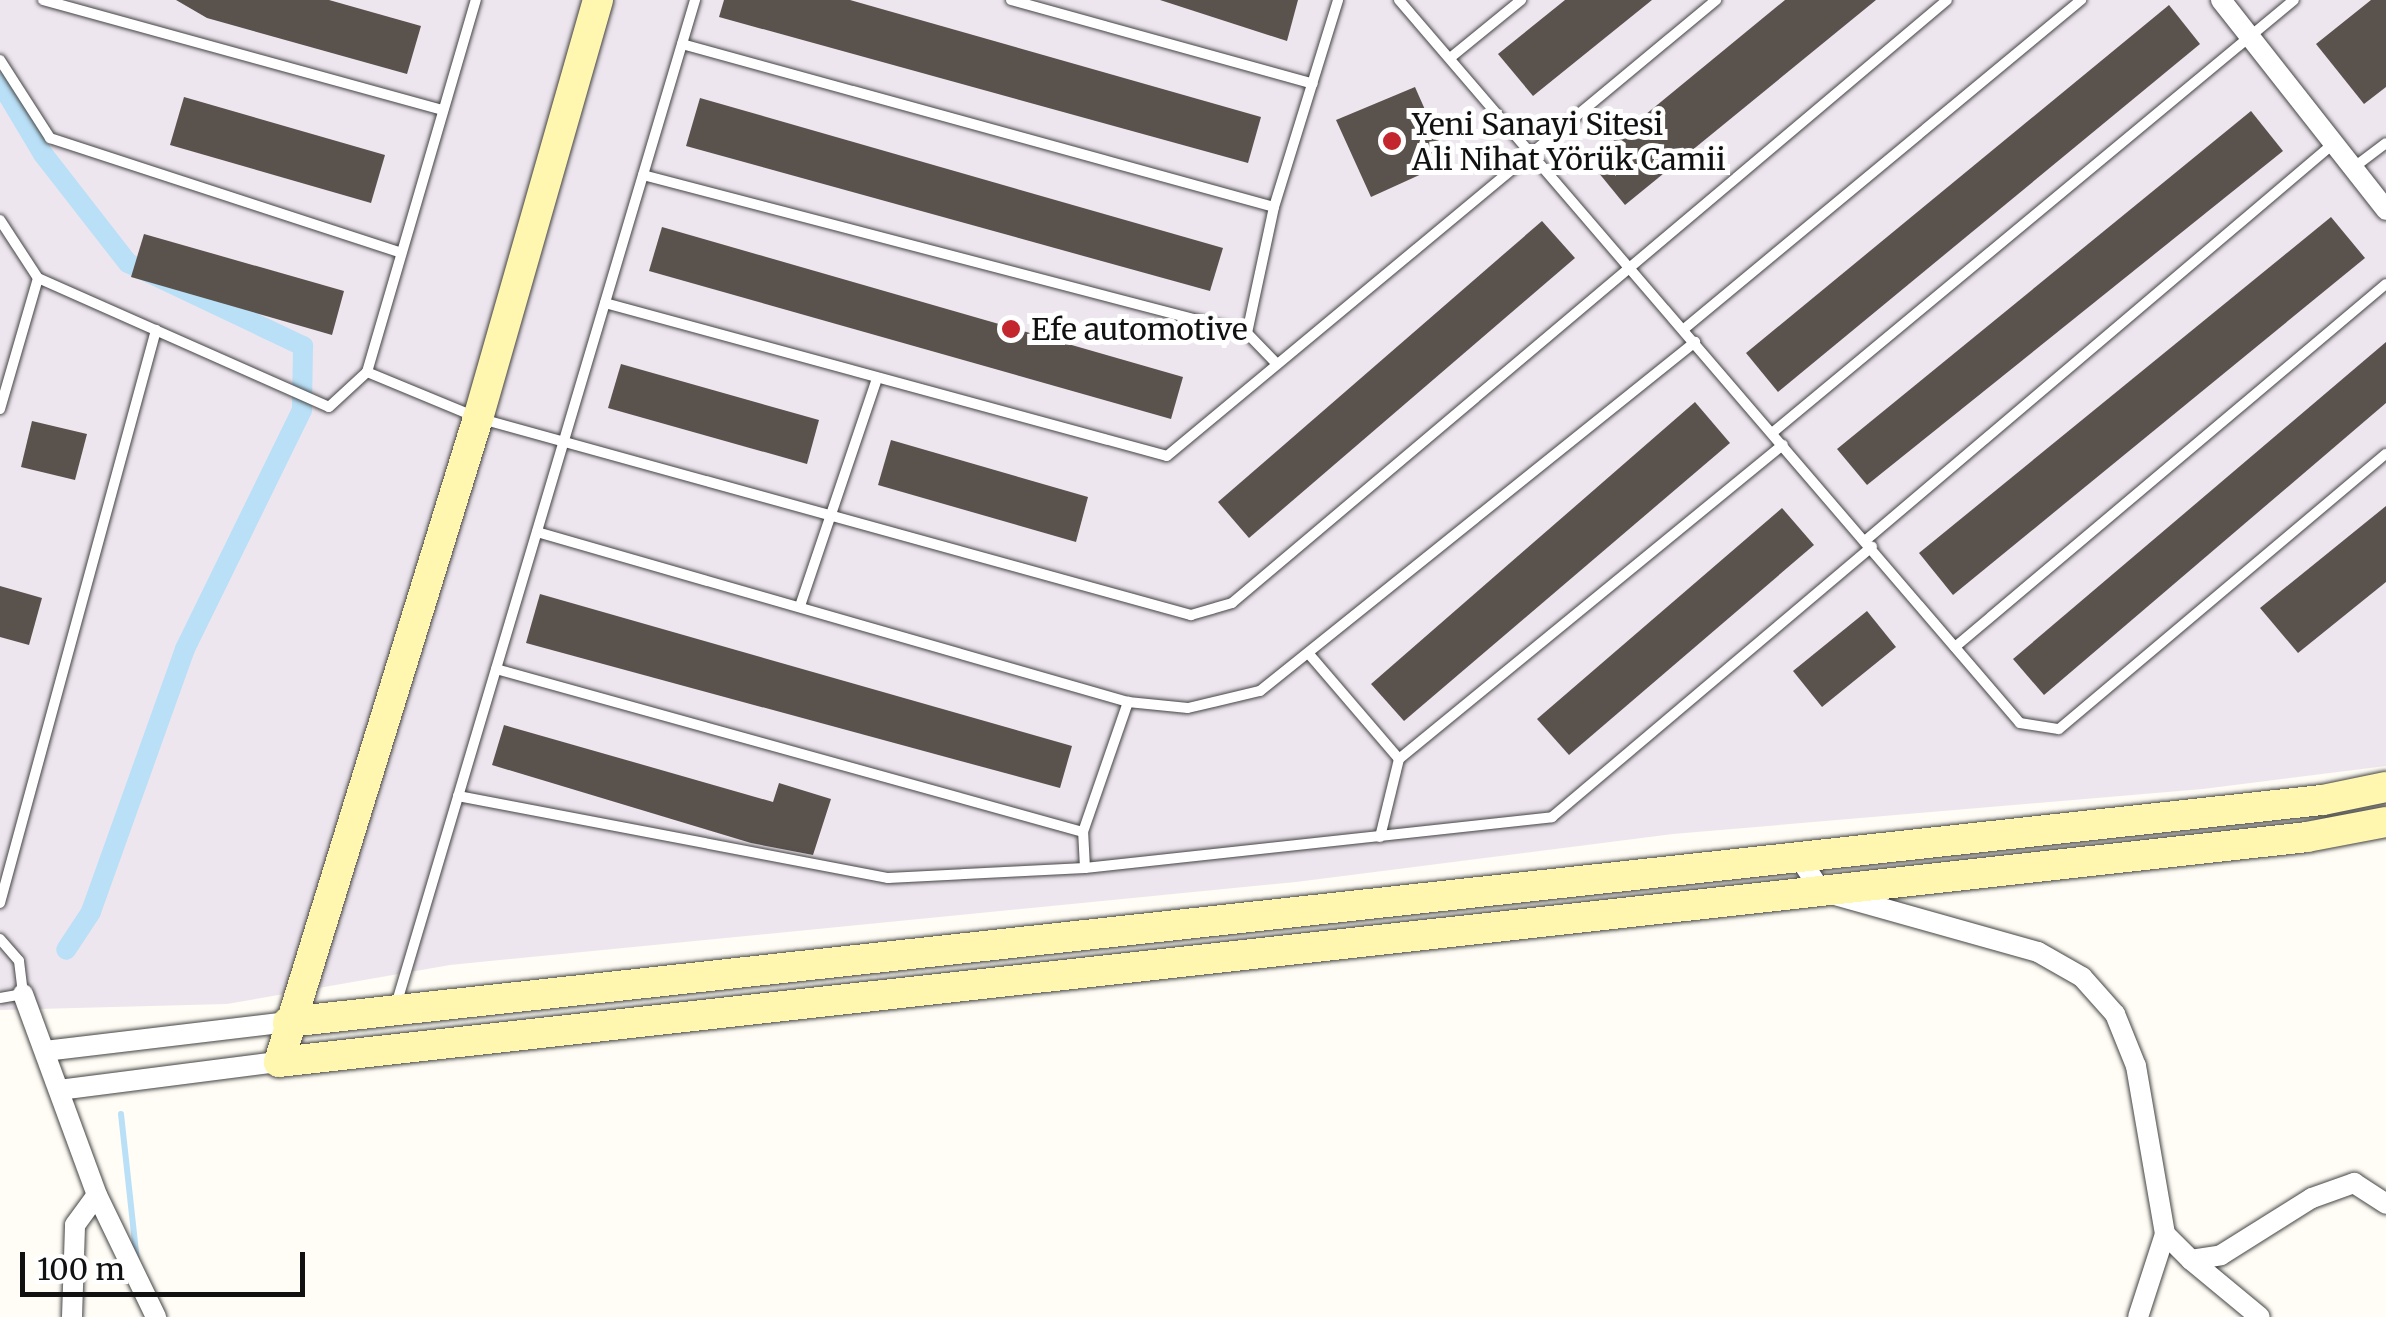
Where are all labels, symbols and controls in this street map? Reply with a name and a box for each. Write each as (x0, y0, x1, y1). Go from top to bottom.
place label: Yeni Sanayi Sitesi Ali Nihat Yörük Camii (1412, 106, 1726, 176)
marker: Yeni Sanayi Sitesi Ali Nihat Yörük Camii (1381, 130, 1403, 152)
place label: Efe automotive (1031, 311, 1248, 347)
marker: Efe automotive (1000, 318, 1022, 340)
scale bar (25, 1232, 310, 1294)
text: 100 m (37, 1250, 125, 1288)

